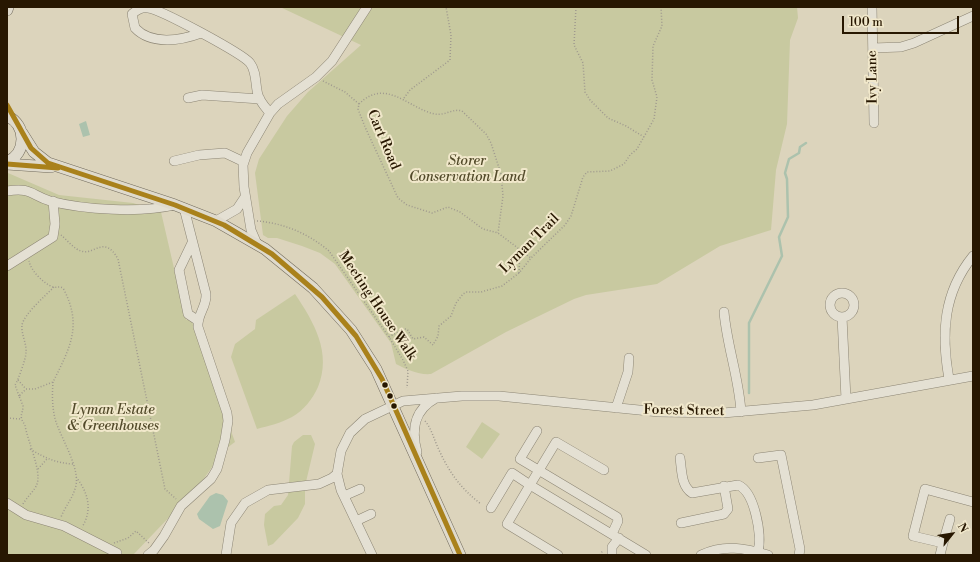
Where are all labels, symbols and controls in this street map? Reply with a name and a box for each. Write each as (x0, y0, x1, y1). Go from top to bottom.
scale bar (844, 8, 961, 34)
text: 100 m (849, 15, 883, 30)
street label: Ivy Lane (864, 50, 882, 104)
street label: Cart Road (363, 108, 403, 172)
park label: Storer Conservation Land (409, 154, 525, 186)
street label: Lyman Trail (497, 211, 563, 277)
street label: Meeting House Walk (334, 248, 420, 364)
unlabelled marker (380, 380, 390, 390)
unlabelled marker (385, 391, 395, 401)
unlabelled marker (389, 401, 399, 411)
street label: Forest Street (643, 402, 725, 420)
park label: Lyman Estate & Greenhouses (67, 403, 159, 436)
north arrow (932, 514, 972, 554)
text: N (954, 521, 971, 535)

